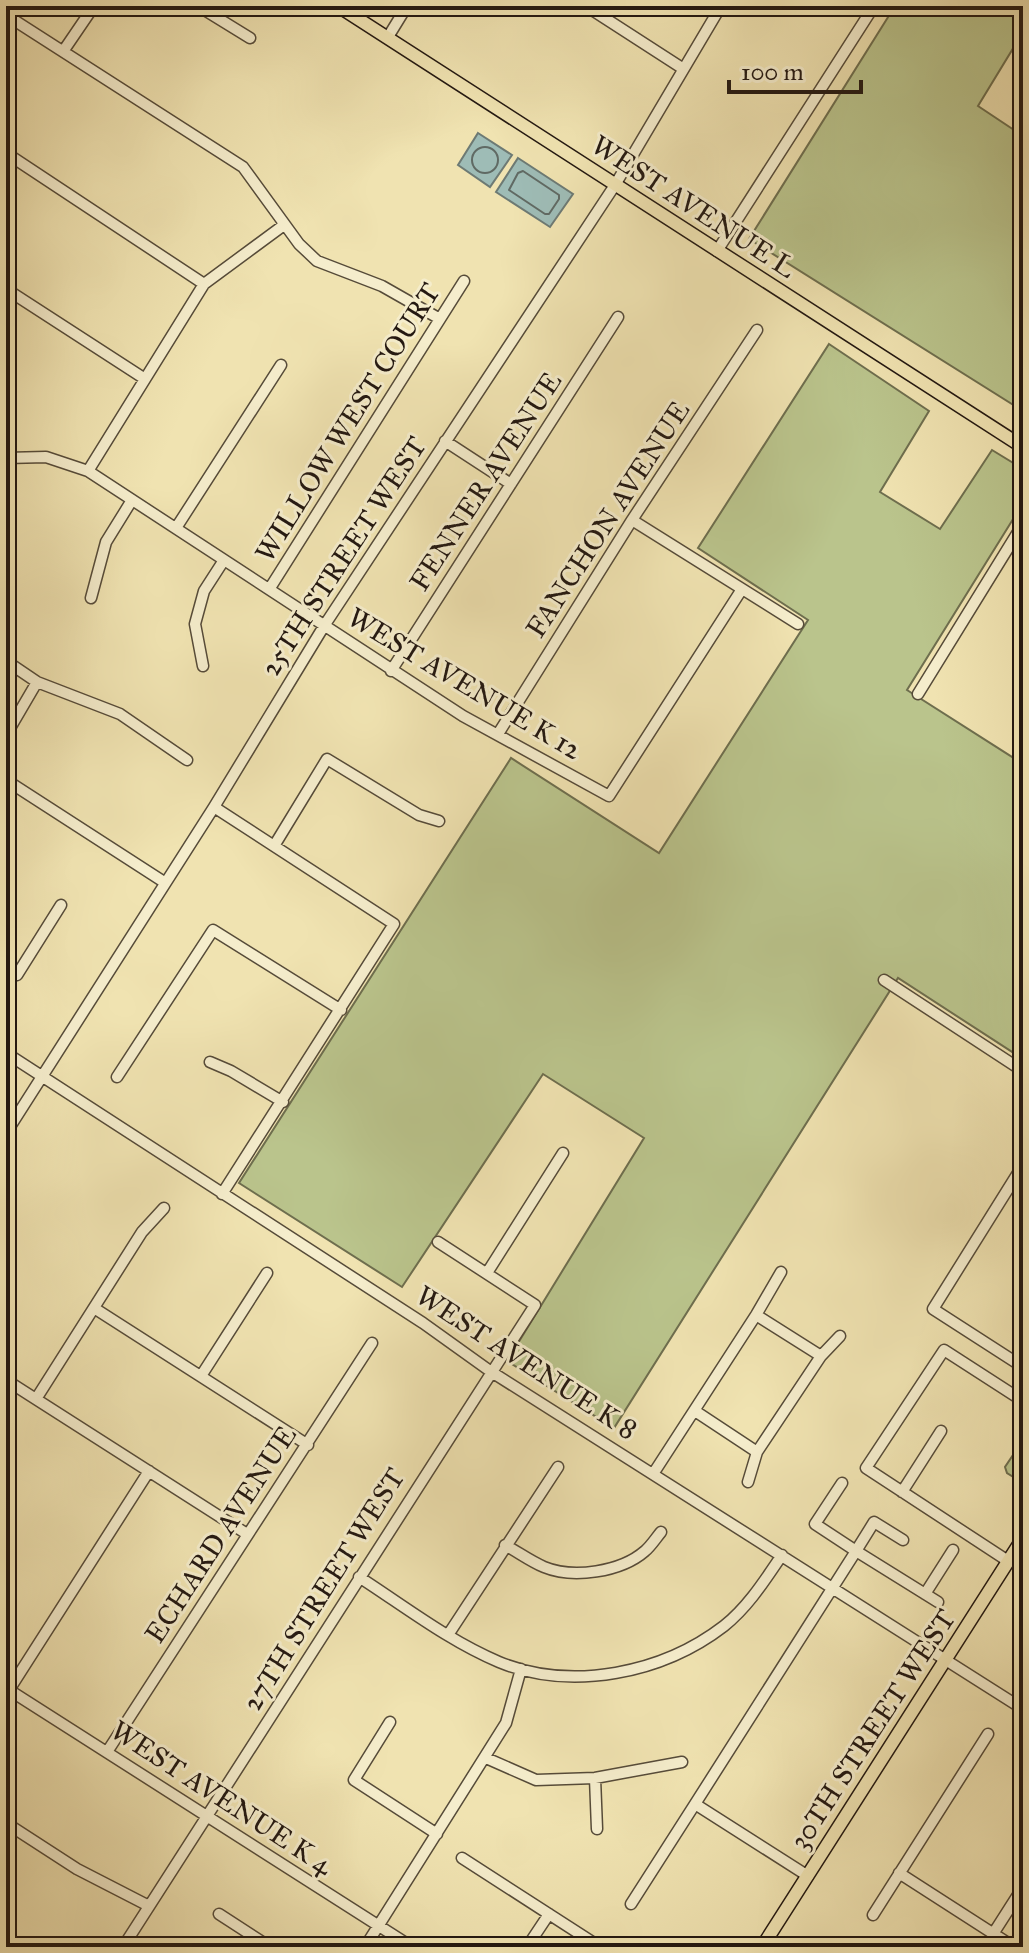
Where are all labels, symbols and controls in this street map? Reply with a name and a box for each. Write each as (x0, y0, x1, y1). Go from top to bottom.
scale bar (729, 44, 861, 94)
text: 100 m (741, 57, 804, 87)
street label: WEST AVENUE L (585, 127, 803, 286)
street label: WILLOW WEST COURT (247, 276, 448, 568)
street label: FENNER AVENUE (402, 365, 569, 597)
street label: FANCHON AVENUE (518, 394, 697, 644)
street label: 25TH STREET WEST (253, 430, 434, 683)
street label: WEST AVENUE K 12 (341, 600, 588, 767)
street label: WEST AVENUE K 8 (409, 1278, 644, 1447)
street label: ECHARD AVENUE (137, 1419, 304, 1650)
street label: 27TH STREET WEST (234, 1461, 412, 1717)
street label: 30TH STREET WEST (782, 1603, 963, 1856)
street label: WEST AVENUE K 4 (104, 1713, 340, 1883)

